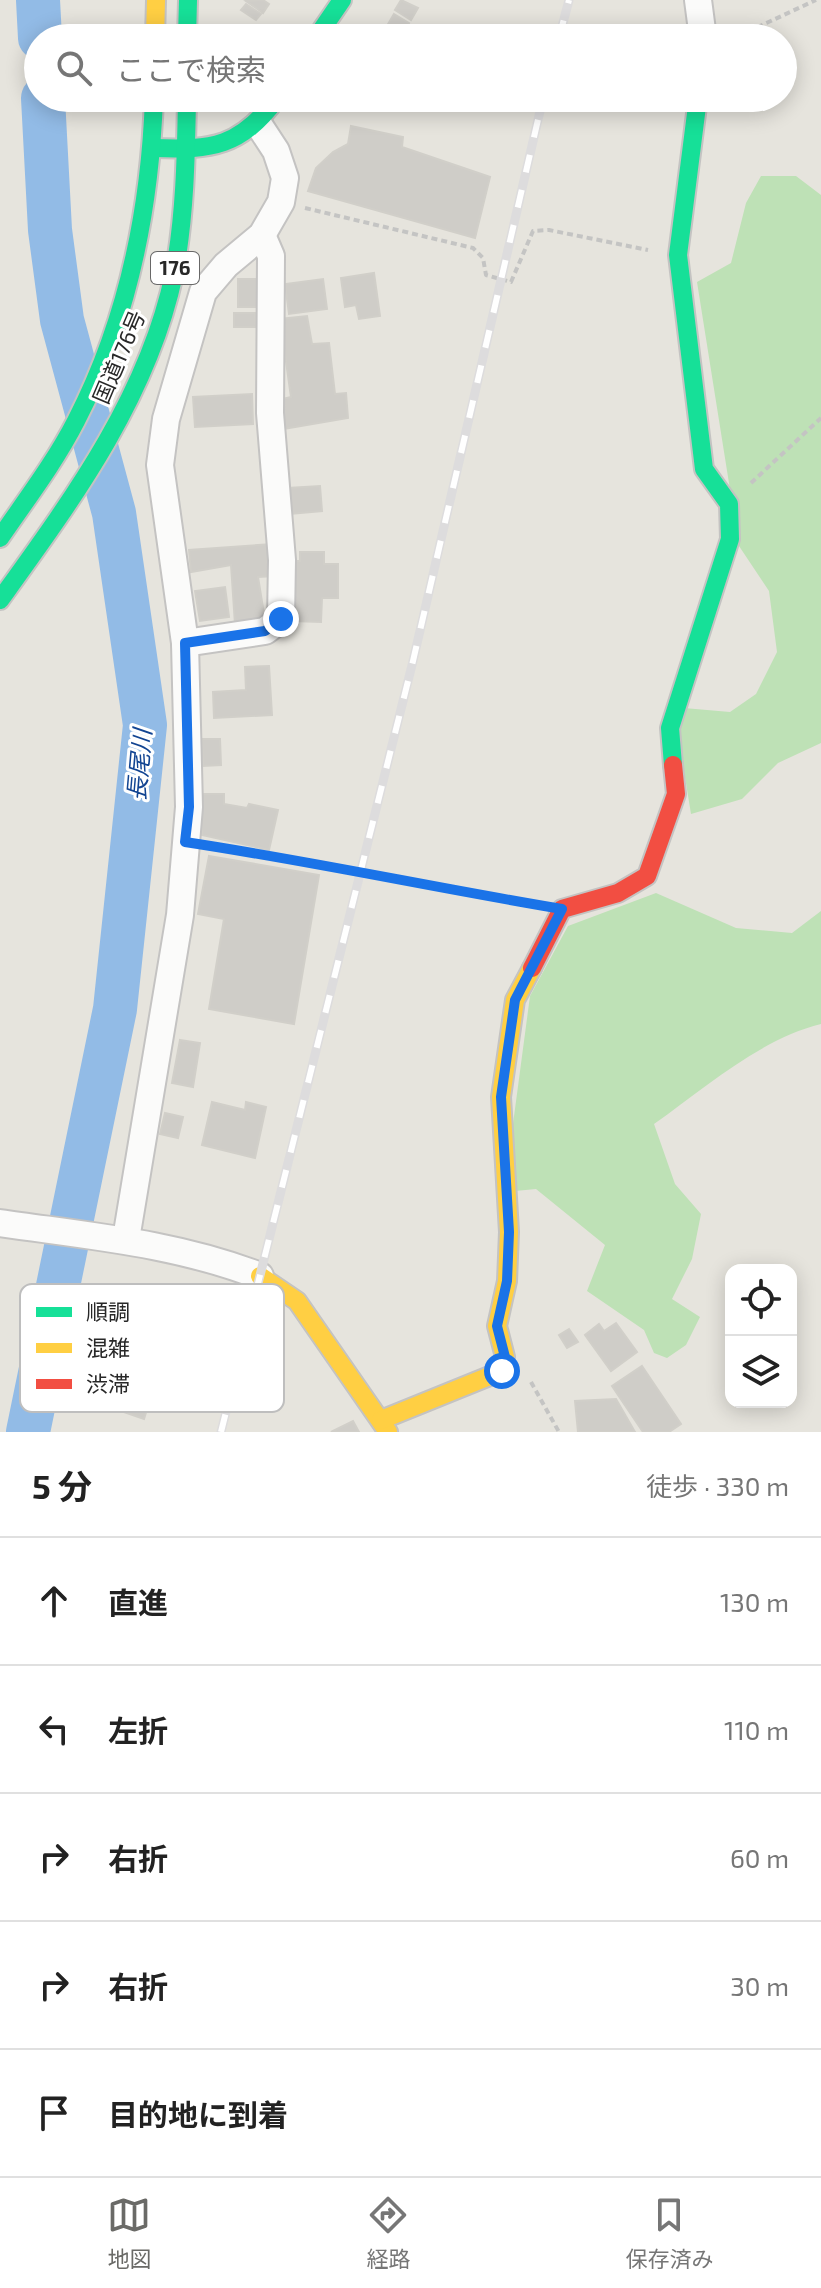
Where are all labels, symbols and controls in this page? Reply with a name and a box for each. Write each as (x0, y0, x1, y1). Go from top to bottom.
search box (24, 24, 797, 112)
icon: search (52, 46, 96, 90)
text: ここで検索 (116, 51, 266, 87)
road number: 176 (151, 252, 199, 284)
street label: 国道176号 (87, 306, 149, 407)
route end (263, 601, 299, 637)
water label: 長尾川 (121, 725, 156, 802)
map controls (725, 1264, 797, 1408)
button: locate (725, 1264, 797, 1336)
legend (20, 1284, 284, 1412)
text: 順調 (86, 1298, 130, 1324)
text: 混雑 (86, 1334, 130, 1360)
button: layers (725, 1336, 797, 1408)
route start (484, 1353, 520, 1389)
text: 渋滞 (86, 1370, 130, 1396)
text: 5 分 (32, 1465, 92, 1506)
text: 徒歩 · 330 m (646, 1470, 789, 1501)
icon: ahead (32, 1579, 76, 1623)
text: 直進 (108, 1584, 168, 1620)
text: 130 m (720, 1586, 789, 1617)
icon: left (32, 1707, 76, 1751)
text: 左折 (108, 1712, 168, 1748)
text: 110 m (724, 1714, 789, 1745)
icon: right (32, 1835, 76, 1879)
text: 右折 (108, 1840, 168, 1876)
text: 60 m (730, 1842, 789, 1873)
icon: right (32, 1963, 76, 2007)
text: 右折 (108, 1968, 168, 2004)
text: 30 m (730, 1970, 789, 2001)
icon: arrive (32, 2091, 76, 2135)
text: 目的地に到着 (108, 2096, 288, 2132)
tab: 地図 (107, 2193, 152, 2273)
tab: 経路 (366, 2193, 411, 2273)
tab: 保存済み (625, 2193, 714, 2273)

